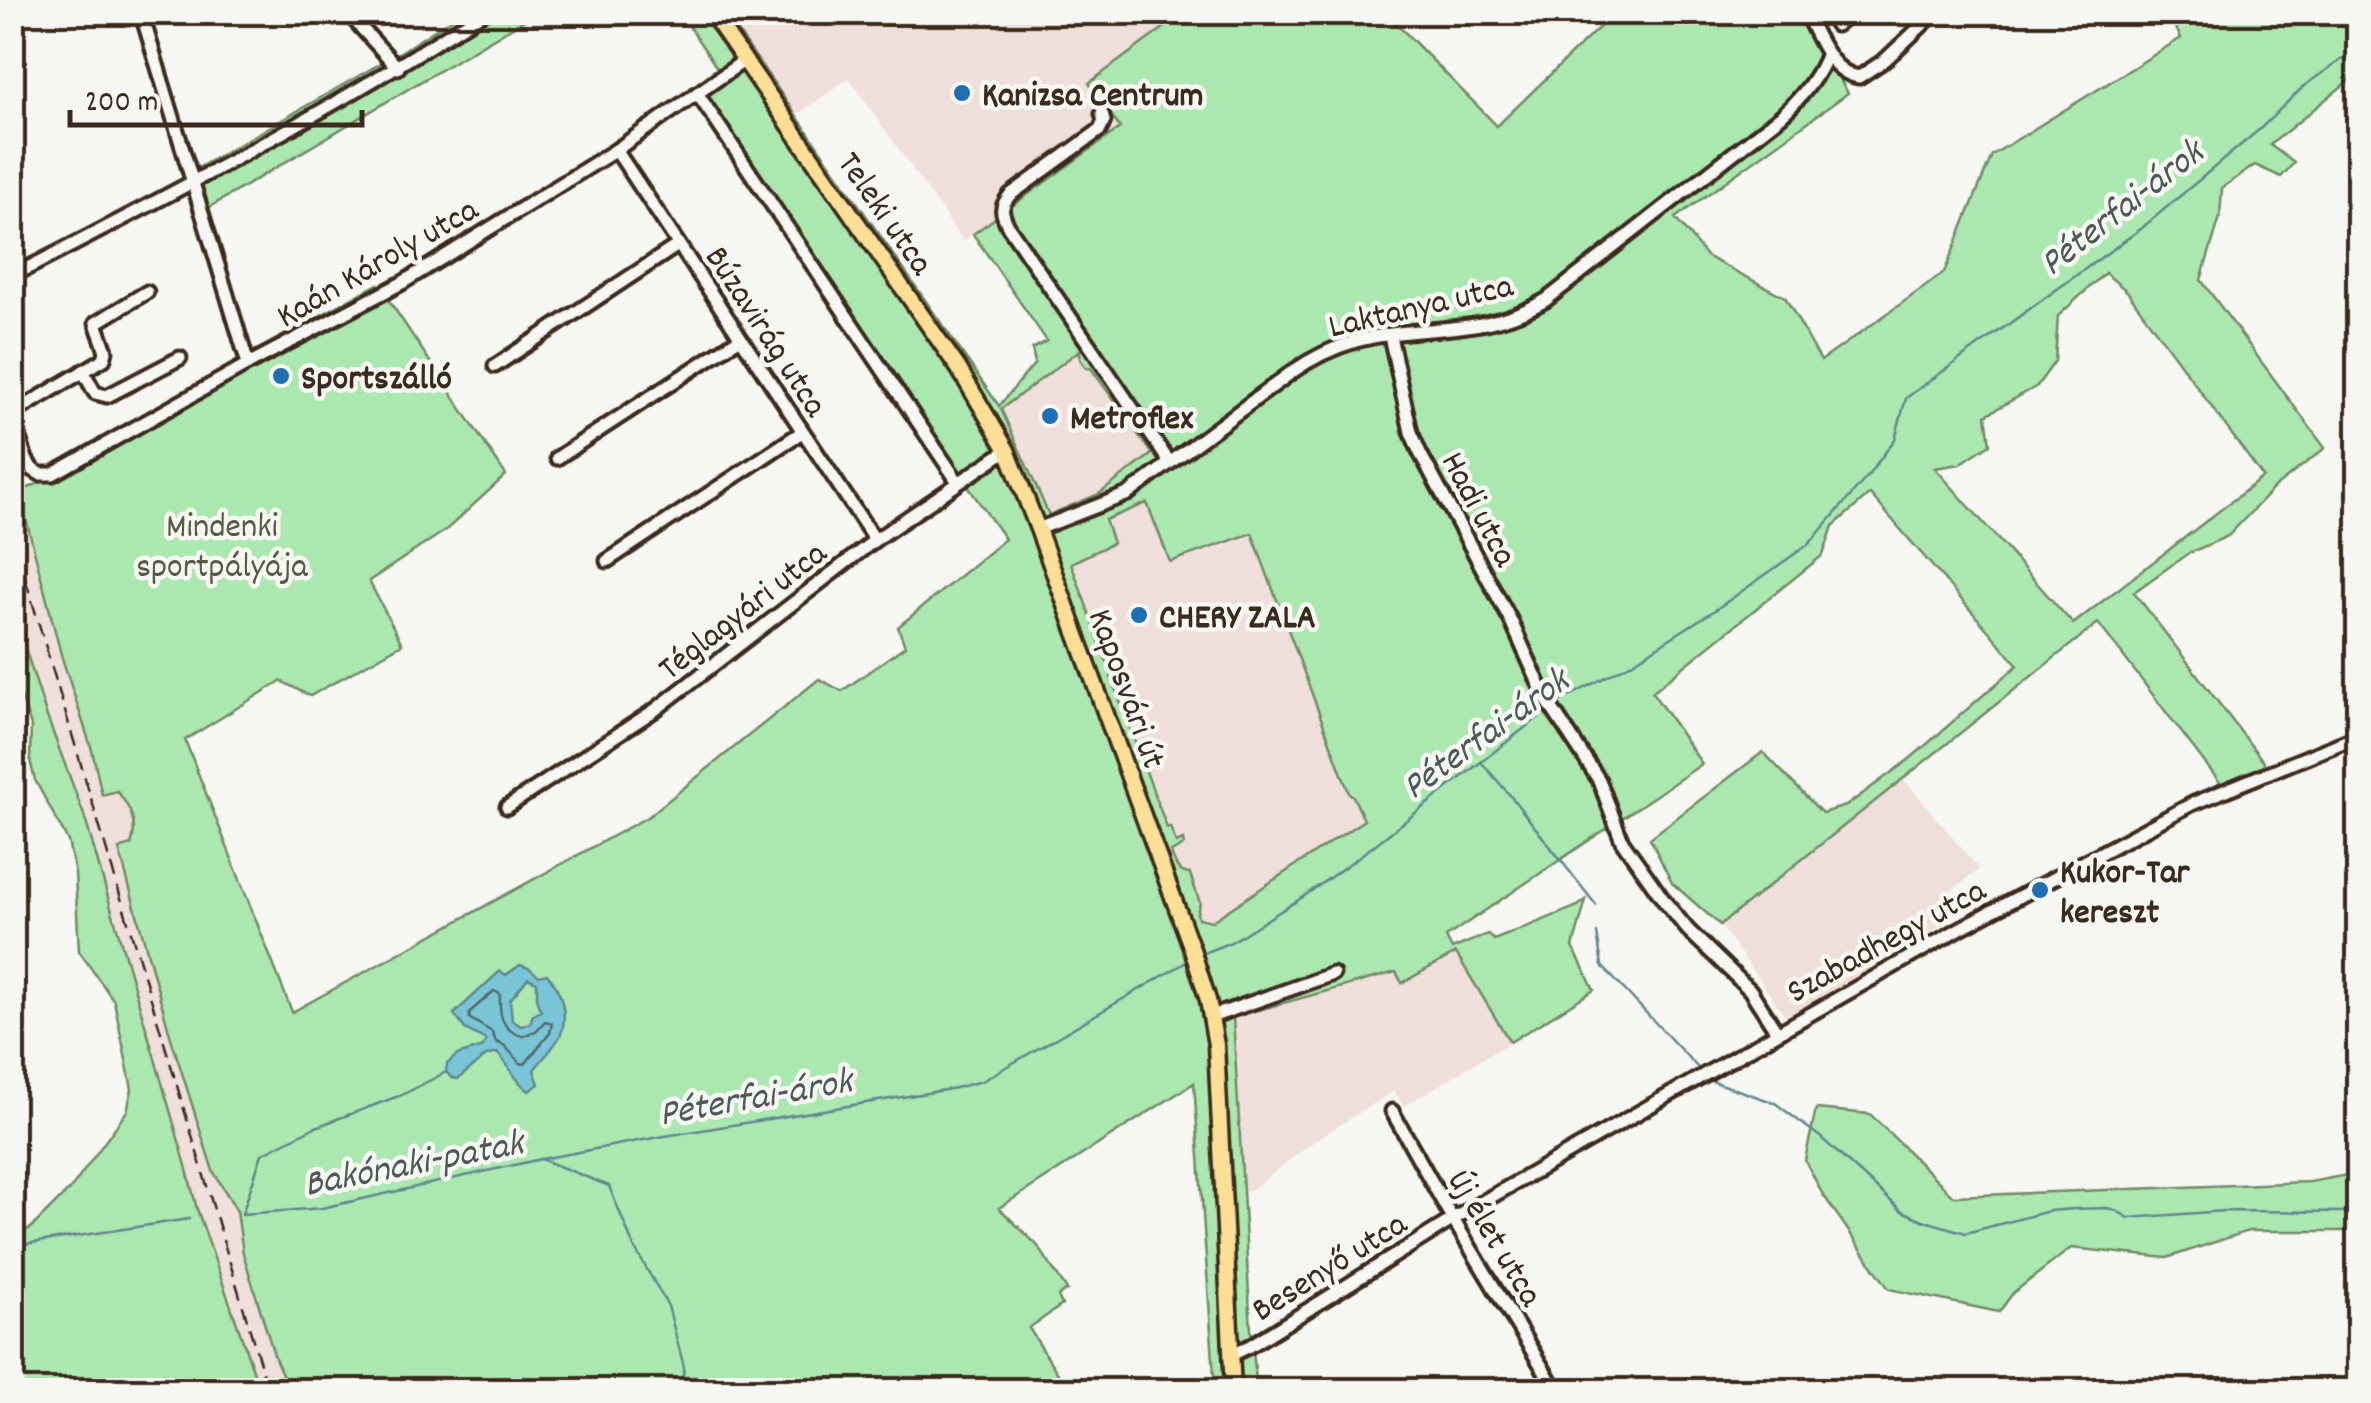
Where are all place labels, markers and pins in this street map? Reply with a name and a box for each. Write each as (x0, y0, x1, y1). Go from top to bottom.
place label: Kanizsa Centrum (982, 73, 1204, 123)
marker: Kanizsa Centrum (951, 82, 973, 104)
place label: Sportszálló (301, 356, 452, 406)
marker: Sportszálló (270, 365, 292, 387)
place label: Metroflex (1070, 396, 1193, 446)
marker: Metroflex (1039, 405, 1061, 427)
place label: CHERY ZALA (1159, 595, 1316, 645)
marker: CHERY ZALA (1128, 604, 1150, 626)
place label: Kukor-Tar kereszt (2060, 850, 2191, 940)
marker: Kukor-Tar kereszt (2029, 879, 2051, 901)

